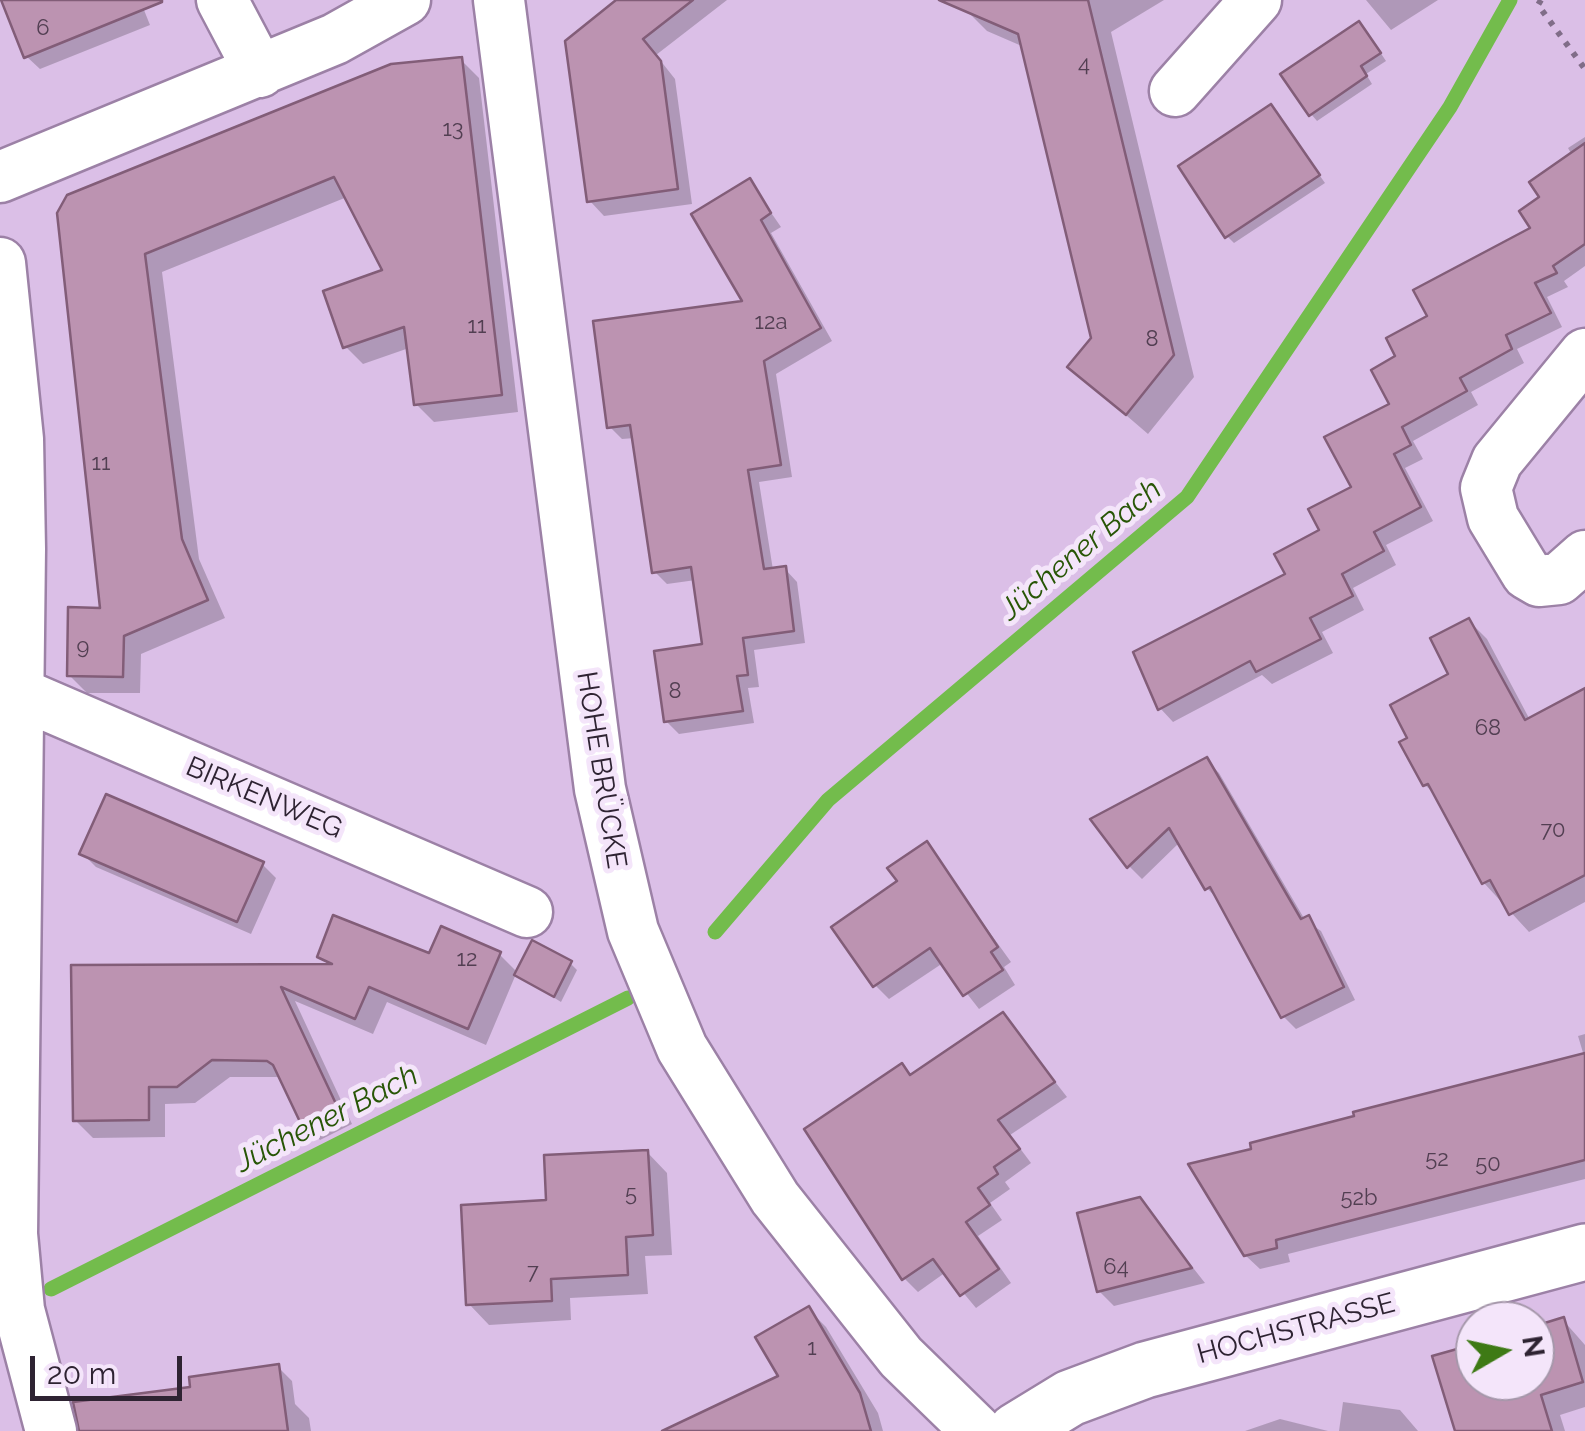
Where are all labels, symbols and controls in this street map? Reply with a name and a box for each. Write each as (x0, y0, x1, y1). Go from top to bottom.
house number: 6 (36, 15, 50, 41)
house number: 4 (1078, 51, 1090, 77)
house number: 13 (442, 116, 464, 142)
house number: 12a (755, 309, 787, 335)
house number: 11 (468, 313, 486, 339)
house number: 8 (1145, 326, 1159, 352)
house number: 11 (92, 450, 110, 476)
water label: Jüchener Bach (993, 472, 1169, 628)
house number: 9 (77, 634, 89, 660)
street label: HOHE BRÜCKE (569, 669, 633, 871)
house number: 8 (668, 678, 682, 704)
house number: 68 (1475, 715, 1501, 741)
street label: BIRKENWEG (181, 750, 347, 846)
house number: 70 (1540, 817, 1566, 843)
house number: 12 (457, 946, 477, 972)
water label: Jüchener Bach (230, 1058, 424, 1180)
house number: 52 (1425, 1146, 1449, 1172)
house number: 50 (1475, 1151, 1501, 1177)
house number: 5 (625, 1181, 637, 1207)
house number: 52b (1340, 1185, 1378, 1211)
house number: 64 (1103, 1254, 1129, 1280)
house number: 7 (527, 1259, 539, 1285)
street label: HOCHSTRASSE (1193, 1286, 1399, 1372)
north arrow (1455, 1301, 1555, 1401)
text: N (1515, 1333, 1551, 1360)
house number: 1 (807, 1335, 817, 1361)
scale bar (35, 1336, 188, 1398)
text: 20 m (47, 1356, 116, 1391)

